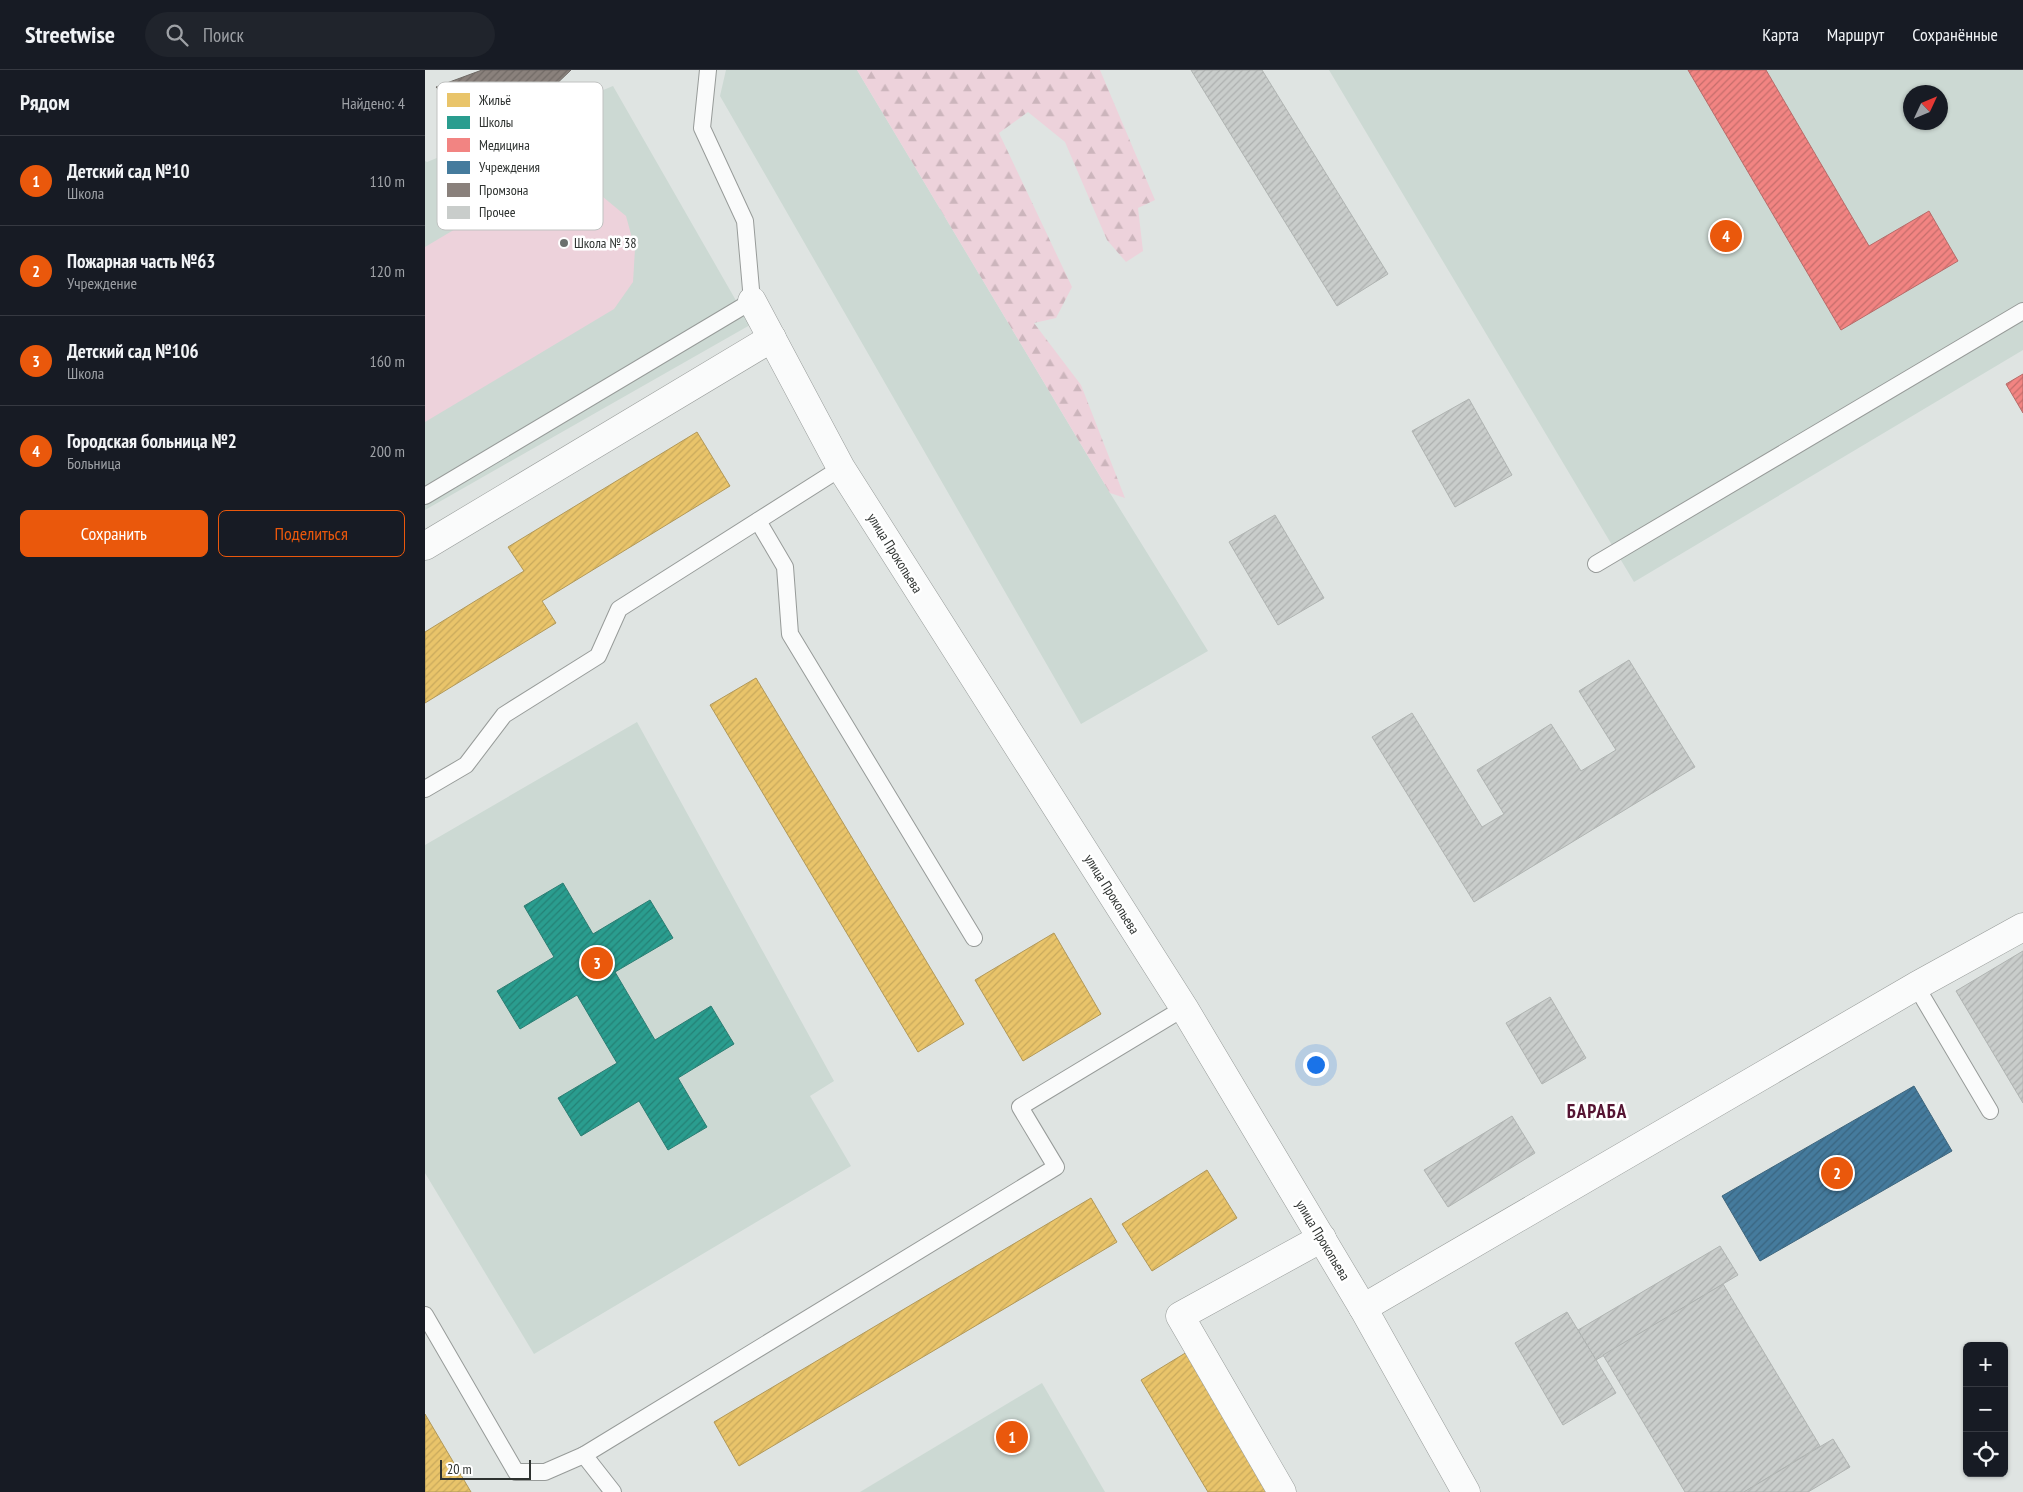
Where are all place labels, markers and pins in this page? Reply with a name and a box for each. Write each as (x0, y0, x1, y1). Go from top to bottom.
pin: 4 (1710, 217, 1742, 255)
place label: Школа № 38 (574, 234, 637, 252)
marker: Школа № 38 (558, 237, 570, 249)
pin: 3 (581, 944, 613, 982)
pin: 2 (1821, 1154, 1853, 1192)
pin: 1 (996, 1418, 1028, 1456)

